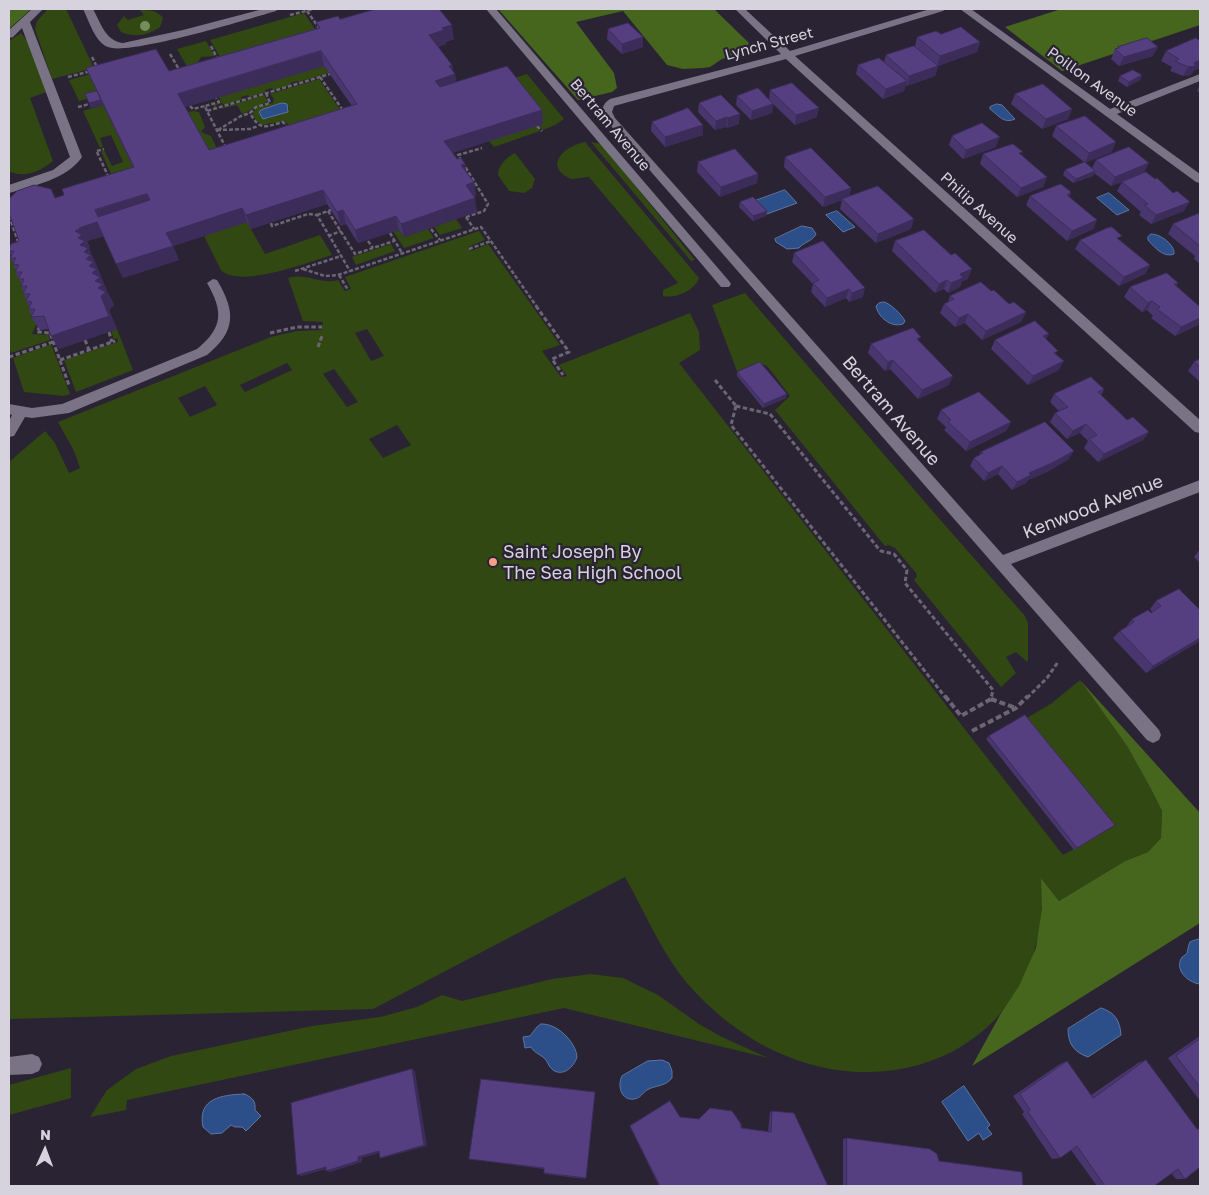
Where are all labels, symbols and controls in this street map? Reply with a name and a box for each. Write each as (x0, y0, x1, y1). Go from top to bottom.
street label: Lynch Street (723, 24, 815, 64)
street label: Poillon Avenue (1043, 43, 1141, 121)
street label: Bertram Avenue (566, 75, 654, 175)
street label: Philip Avenue (937, 169, 1021, 247)
street label: Bertram Avenue (838, 352, 944, 470)
street label: Kenwood Avenue (1020, 470, 1166, 544)
place label: Saint Joseph By The Sea High School (503, 541, 682, 584)
marker: Saint Joseph By The Sea High School (487, 556, 499, 568)
north arrow (20, 1125, 70, 1175)
text: N (40, 1126, 51, 1143)

